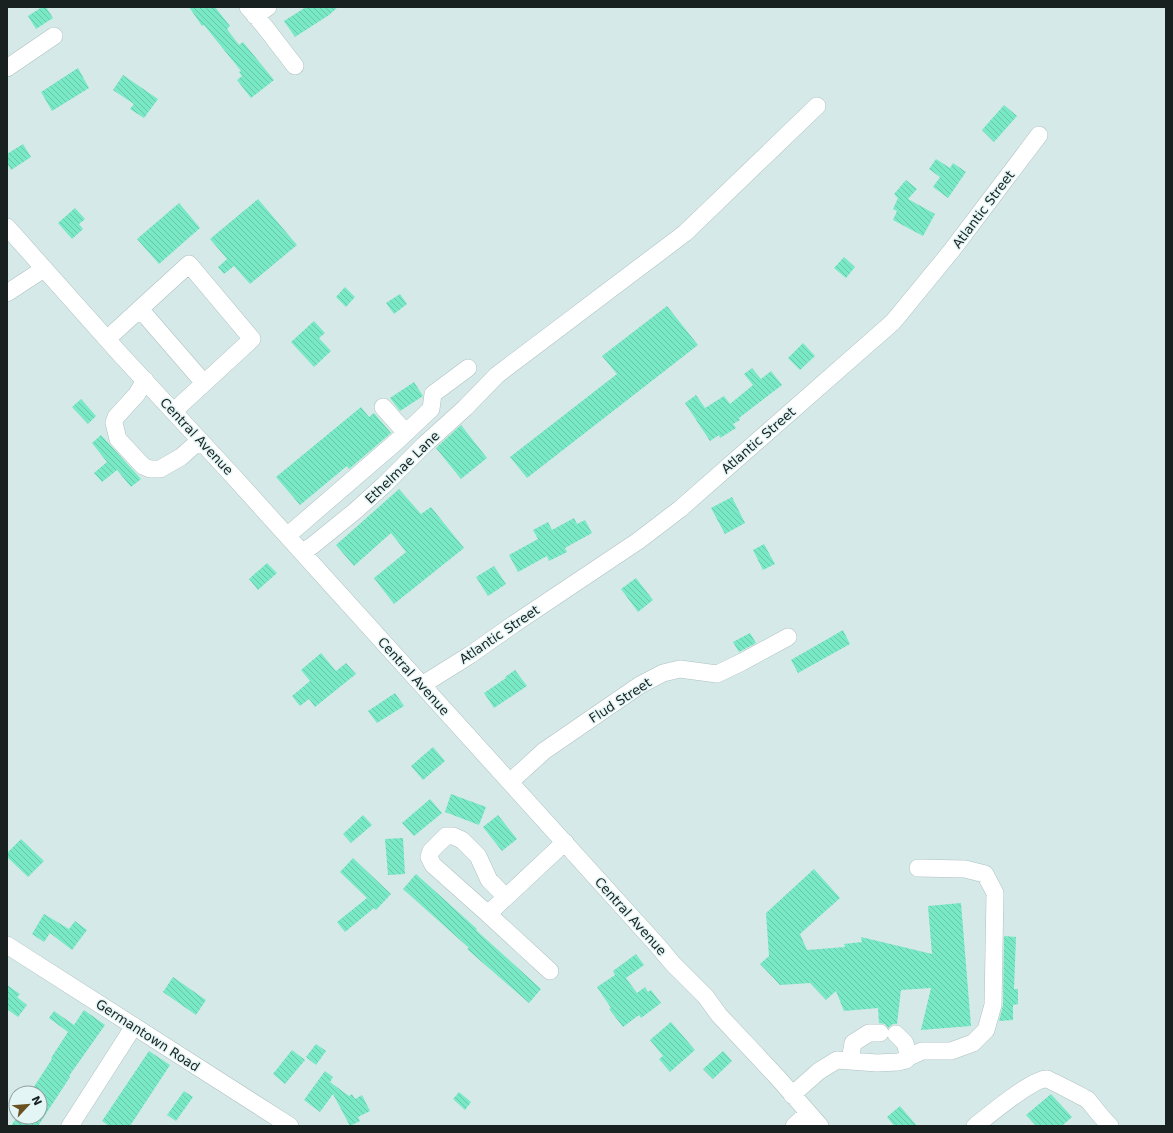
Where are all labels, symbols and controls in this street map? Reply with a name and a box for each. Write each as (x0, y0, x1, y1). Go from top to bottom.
street label: Atlantic Street (949, 168, 1017, 251)
street label: Central Avenue (157, 395, 236, 478)
street label: Atlantic Street (718, 404, 798, 477)
street label: Ethelmae Lane (362, 428, 443, 507)
street label: Atlantic Street (457, 602, 542, 667)
street label: Central Avenue (375, 634, 453, 718)
street label: Flud Street (586, 675, 654, 726)
street label: Central Avenue (592, 874, 670, 958)
street label: Germantown Road (93, 996, 202, 1075)
north arrow (8, 1085, 48, 1125)
text: N (29, 1094, 44, 1108)

